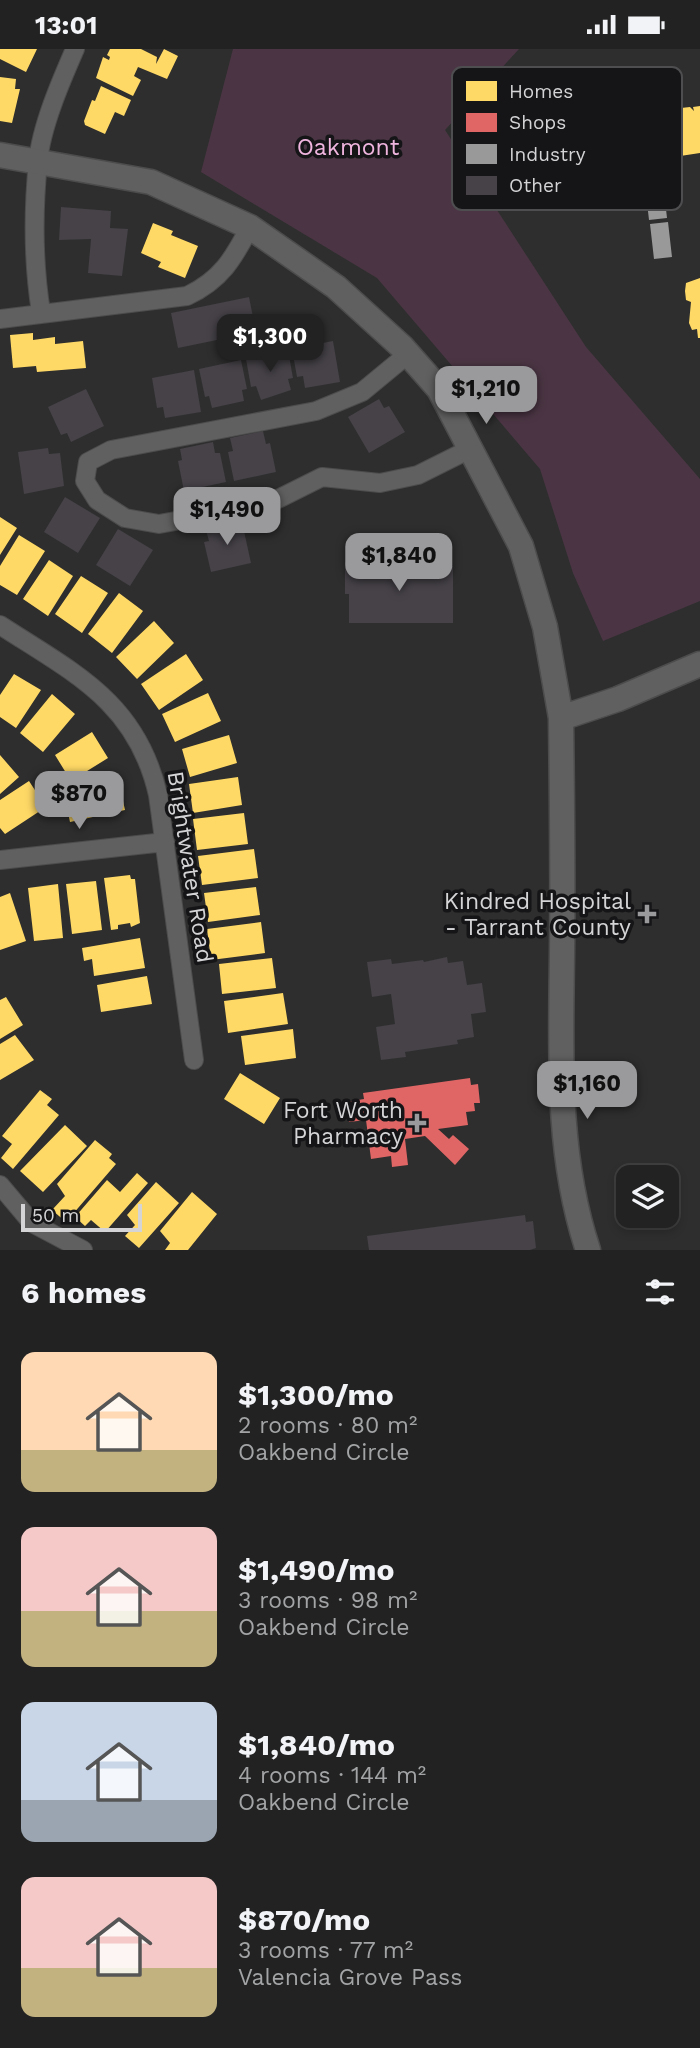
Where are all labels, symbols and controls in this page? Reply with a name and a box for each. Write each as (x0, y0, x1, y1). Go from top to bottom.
text: 13:01 (35, 10, 97, 40)
legend (452, 67, 682, 210)
text: Homes (509, 80, 573, 103)
text: Shops (509, 111, 566, 134)
park label: Oakmont (297, 134, 400, 161)
text: Industry (509, 143, 586, 166)
text: Other (509, 174, 562, 197)
pin: $1,300 (213, 315, 327, 374)
text: $1,300 (233, 323, 307, 350)
pin: $1,210 (429, 367, 543, 426)
text: $1,210 (451, 375, 521, 402)
pin: $1,490 (170, 487, 284, 547)
text: $1,490 (189, 496, 265, 523)
pin: $1,840 (342, 533, 456, 593)
text: $1,840 (361, 542, 437, 569)
street label: Brightwater Road (162, 769, 218, 965)
pin: $870 (38, 771, 120, 831)
text: $870 (51, 780, 107, 807)
place label: Kindred Hospital - Tarrant County (444, 888, 631, 941)
marker: Kindred Hospital - Tarrant County (637, 904, 657, 924)
pin: $1,160 (530, 1061, 644, 1121)
text: $1,160 (553, 1070, 621, 1097)
place label: Fort Worth Pharmacy (283, 1097, 403, 1150)
marker: Fort Worth Pharmacy (409, 1115, 425, 1131)
map controls (616, 1165, 679, 1228)
button: layers (616, 1165, 679, 1228)
scale bar (21, 1201, 142, 1233)
text: 50 m (32, 1204, 79, 1227)
icon: filters (641, 1273, 679, 1311)
text: 6 homes (21, 1275, 146, 1310)
text: $1,300/mo (238, 1377, 394, 1412)
icon: home (77, 1380, 161, 1464)
text: 2 rooms · 80 m² (238, 1412, 417, 1439)
text: Oakbend Circle (238, 1439, 410, 1466)
text: $1,490/mo (238, 1552, 394, 1587)
icon: home (77, 1555, 161, 1639)
text: 3 rooms · 98 m² (238, 1587, 417, 1614)
text: Oakbend Circle (238, 1614, 410, 1641)
text: $1,840/mo (238, 1727, 395, 1762)
icon: home (77, 1730, 161, 1814)
text: 4 rooms · 144 m² (238, 1762, 426, 1789)
text: Oakbend Circle (238, 1789, 410, 1816)
text: $870/mo (238, 1902, 370, 1937)
icon: home (77, 1905, 161, 1989)
text: 3 rooms · 77 m² (238, 1937, 413, 1964)
text: Valencia Grove Pass (238, 1964, 462, 1991)

